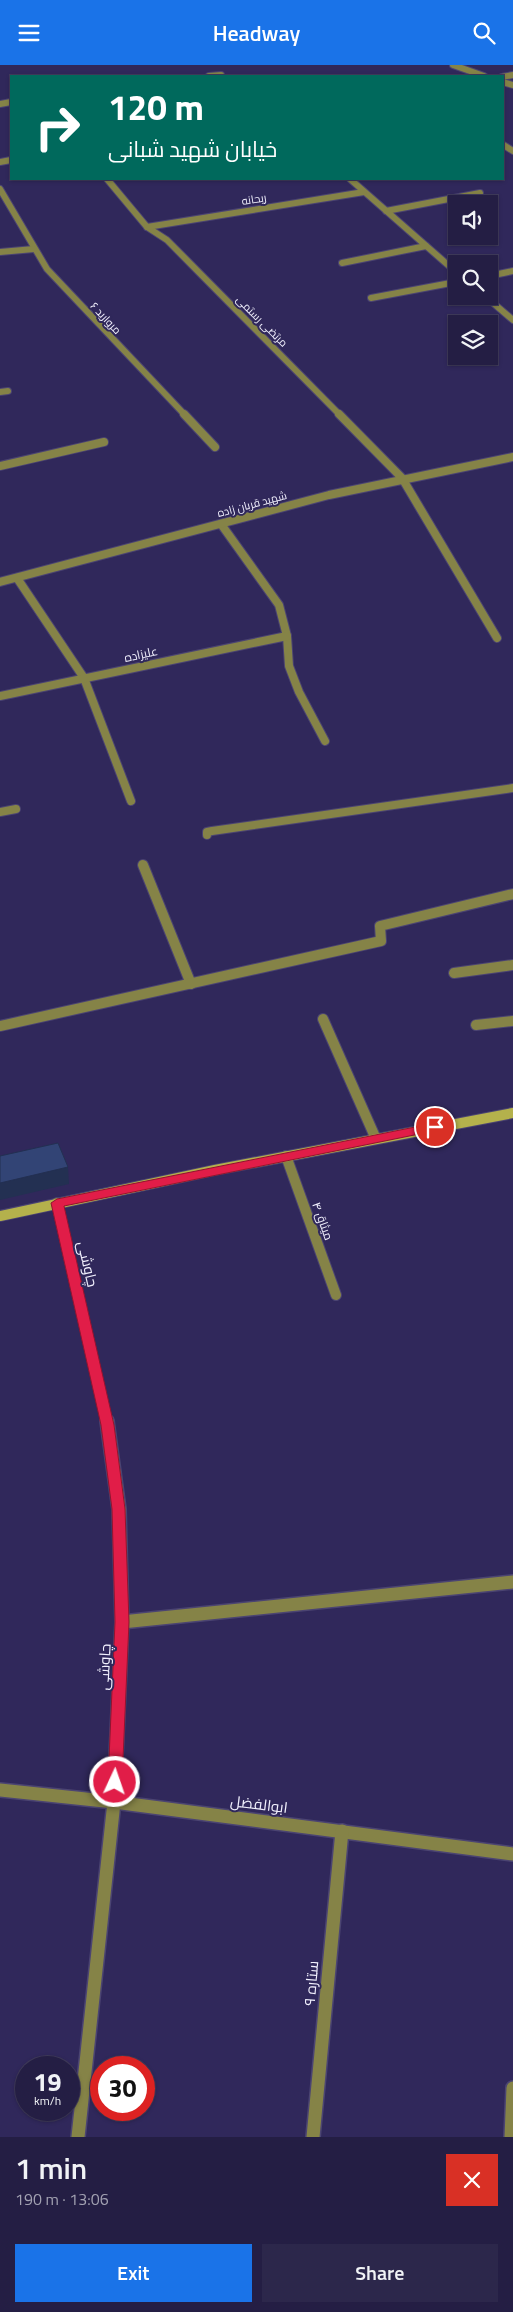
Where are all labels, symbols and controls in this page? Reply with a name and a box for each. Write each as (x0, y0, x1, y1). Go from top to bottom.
text: Headway (213, 16, 300, 50)
icon: menu (15, 19, 43, 47)
icon: search (470, 19, 498, 47)
text: 120 m (108, 80, 204, 134)
icon: right (25, 95, 90, 160)
text: خیابان شهید شبانی (108, 132, 277, 166)
street label: ریحانه (240, 189, 268, 209)
map controls (448, 195, 498, 365)
button: sound (448, 195, 498, 245)
button: search (448, 255, 498, 305)
street label: مرتضی رستمی (233, 292, 291, 350)
street label: مروارید ۶ (87, 298, 125, 338)
button: layers (448, 315, 498, 365)
street label: شهید قربان زاده (215, 487, 289, 521)
street label: علیزاده (122, 641, 160, 667)
pin (414, 1106, 456, 1148)
icon: arrive (421, 1113, 449, 1141)
street label: میثاق ۴ (307, 1199, 339, 1243)
street label: چاوشی (72, 1239, 104, 1289)
street label: چاوشی (91, 1643, 117, 1691)
position arrow (88, 1755, 140, 1807)
street label: ابوالفضل (229, 1789, 289, 1819)
street label: ستاره ۹ (298, 1960, 324, 2006)
speed limit sign: 30 (90, 2056, 155, 2121)
text: 19 (33, 2063, 62, 2101)
text: km/h (34, 2091, 61, 2110)
text: 1 min (15, 2145, 87, 2191)
button: close (446, 2154, 498, 2206)
text: 190 m · 13:06 (15, 2187, 109, 2211)
button: Exit (15, 2244, 252, 2302)
button: Share (262, 2244, 498, 2302)

